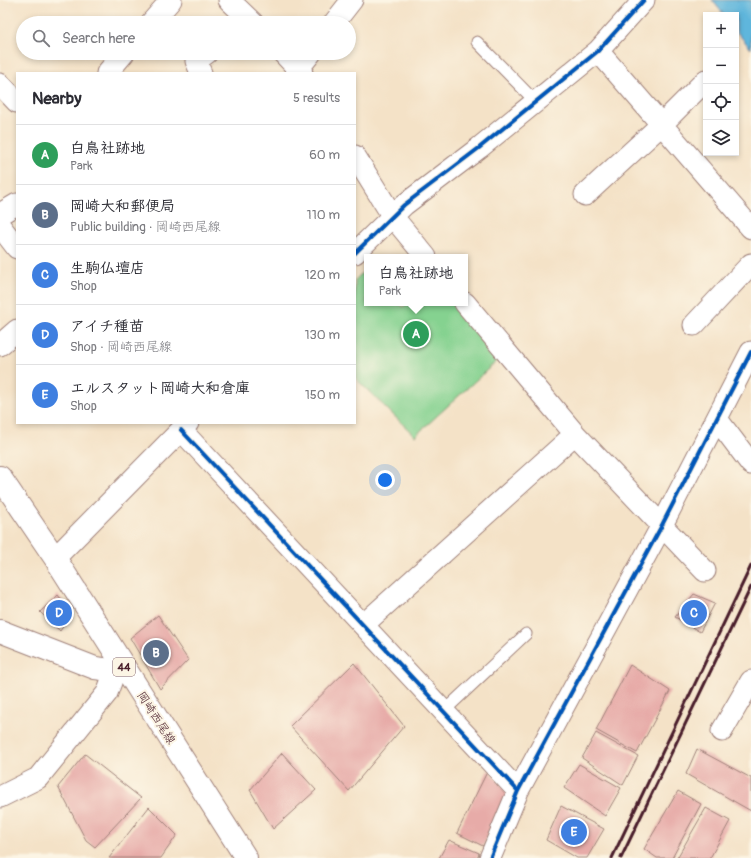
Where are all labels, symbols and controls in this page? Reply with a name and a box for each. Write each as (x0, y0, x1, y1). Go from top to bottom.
map controls (703, 12, 739, 156)
button: + (703, 12, 739, 48)
search box (16, 16, 356, 60)
icon: search (30, 27, 52, 49)
text: Search here (62, 29, 135, 48)
button: − (703, 48, 739, 84)
button: locate (703, 84, 739, 120)
text: Nearby (32, 88, 81, 109)
text: 5 results (293, 90, 340, 106)
button: layers (703, 120, 739, 156)
text: 白鳥社跡地 (70, 139, 145, 158)
text: A (41, 147, 49, 163)
text: 60 m (309, 147, 340, 163)
text: Park (70, 158, 93, 174)
text: 岡崎大和郵便局 (70, 197, 175, 216)
text: B (41, 207, 49, 223)
text: 110 m (307, 207, 340, 223)
text: Public building · 岡崎西尾線 (70, 219, 221, 235)
popup (364, 254, 468, 306)
text: 生駒仏壇店 (70, 259, 145, 278)
text: 白鳥社跡地 (378, 264, 454, 283)
text: C (41, 267, 49, 283)
text: 120 m (304, 267, 340, 283)
text: Shop (70, 278, 97, 294)
text: Park (378, 283, 401, 299)
text: アイチ種苗 (70, 317, 144, 336)
pin: A (403, 319, 429, 349)
text: D (41, 327, 49, 343)
text: 130 m (304, 327, 340, 343)
text: Shop · 岡崎西尾線 (70, 339, 172, 355)
text: エルスタット岡崎大和倉庫 (70, 379, 250, 398)
text: E (42, 387, 48, 403)
text: 150 m (305, 387, 340, 403)
text: Shop (70, 398, 97, 414)
your location (375, 470, 395, 490)
pin: D (46, 598, 72, 628)
pin: C (681, 598, 707, 628)
pin: B (143, 638, 169, 668)
road number: 44 (113, 658, 135, 676)
street label: 岡崎西尾線 (133, 689, 179, 747)
pin: E (561, 817, 587, 847)

